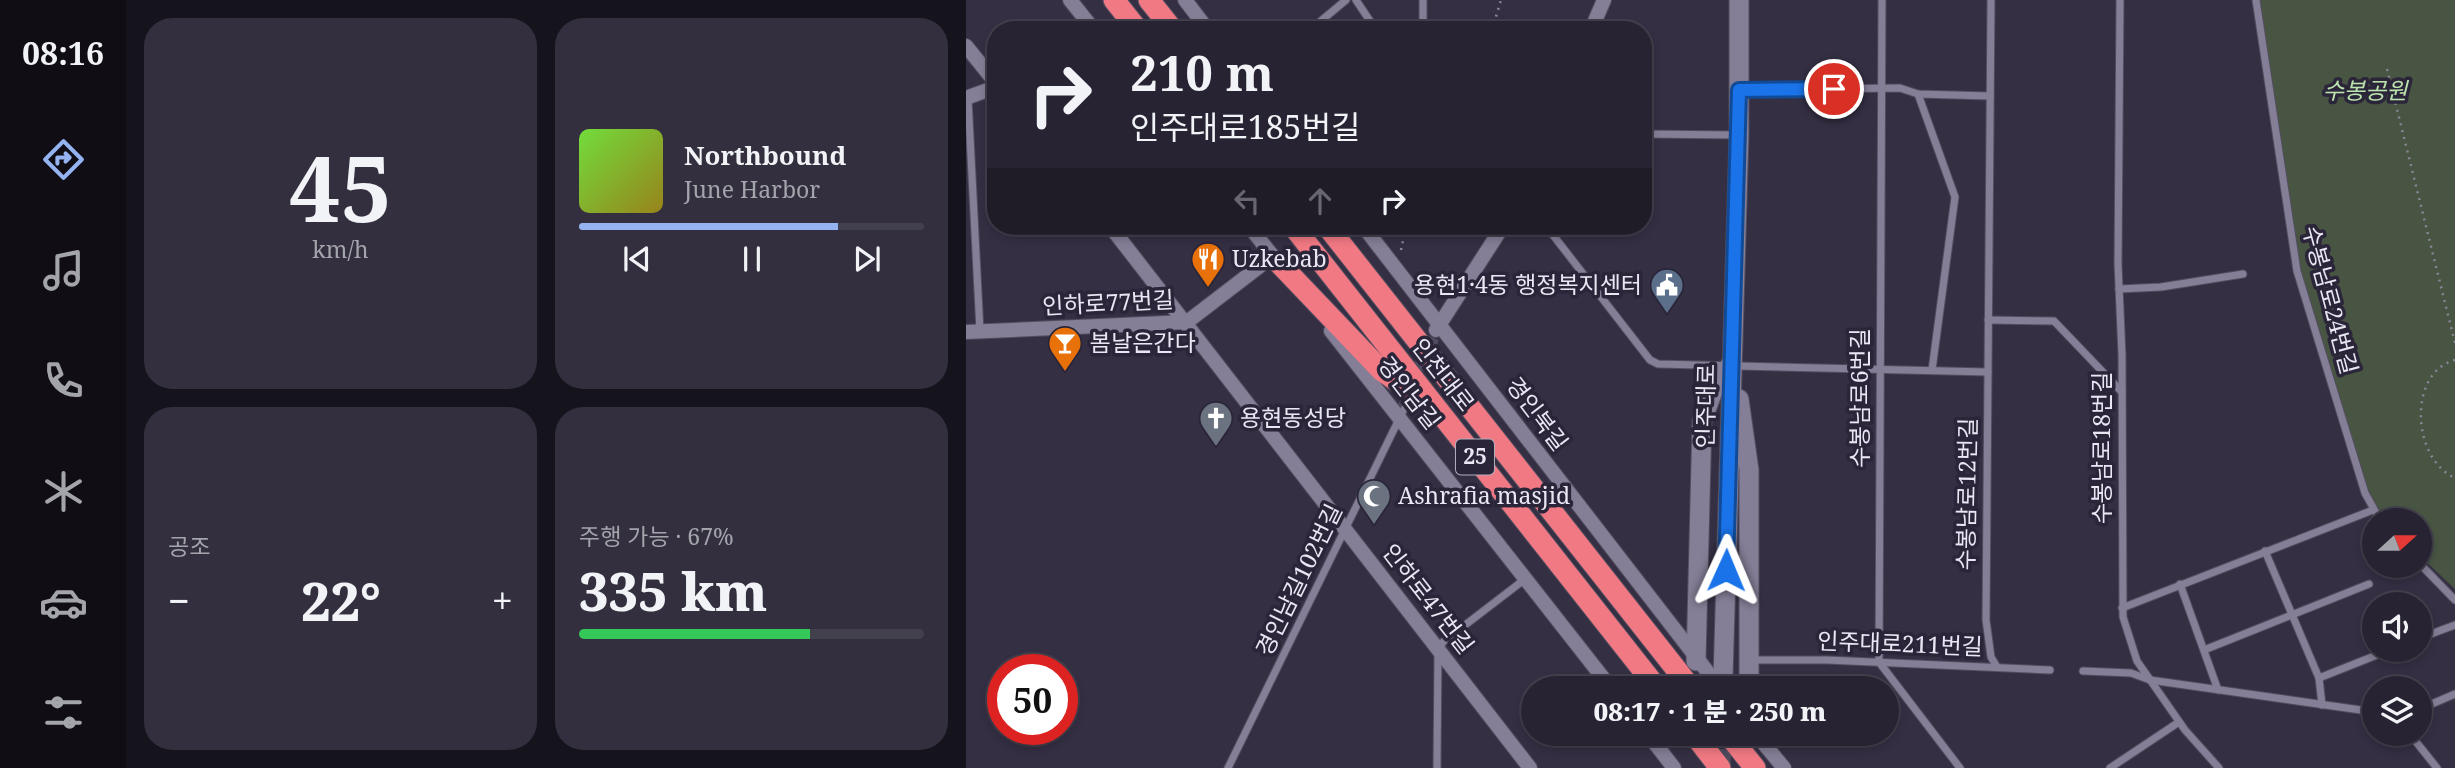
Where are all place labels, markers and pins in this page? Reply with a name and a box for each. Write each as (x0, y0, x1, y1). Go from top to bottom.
pin (1804, 59, 1864, 119)
restaurant icon: Uzkebab (1189, 240, 1227, 289)
place label: Uzkebab (1232, 242, 1327, 274)
public building icon: 용현1·4동 행정복지센터 (1648, 266, 1686, 315)
place label: 용현1·4동 행정복지센터 (1414, 268, 1642, 300)
bar icon: 봄날은간다 (1046, 324, 1084, 373)
place label: 봄날은간다 (1090, 326, 1196, 358)
church icon: 용현동성당 (1197, 399, 1235, 448)
place label: 용현동성당 (1240, 401, 1346, 433)
mosque icon: Ashrafia masjid (1355, 477, 1393, 526)
place label: Ashrafia masjid (1398, 479, 1570, 511)

